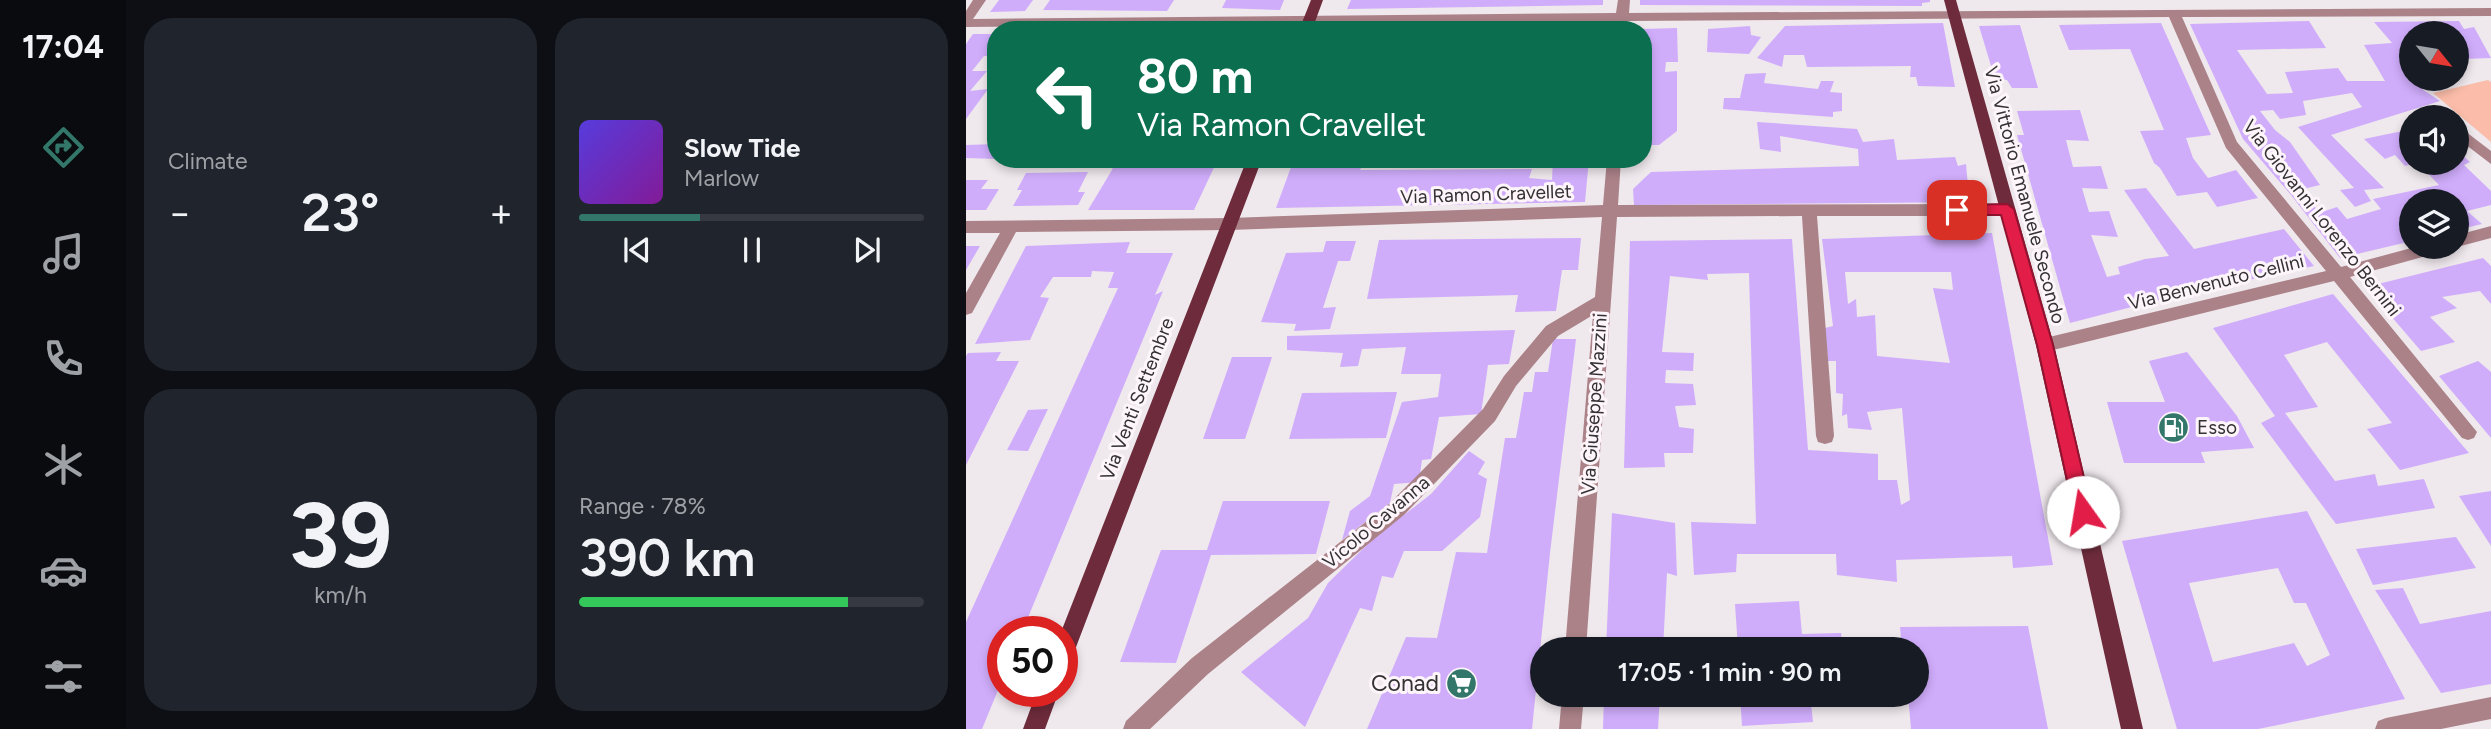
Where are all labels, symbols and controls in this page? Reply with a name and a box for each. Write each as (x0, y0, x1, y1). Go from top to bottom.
north arrow (2399, 21, 2469, 91)
map controls (2399, 21, 2469, 259)
text: 17:04 (22, 28, 104, 66)
text: 80 m (1137, 46, 1253, 105)
icon: left (1022, 49, 1113, 140)
street label: Via Vittorio Emanuele Secondo (1980, 64, 2070, 326)
button: sound (2399, 105, 2469, 175)
text: Via Ramon Cravellet (1137, 106, 1426, 144)
street label: Via Giovanni Lorenzo Bernini (2238, 115, 2406, 321)
icon: directions (39, 123, 88, 172)
text: Slow Tide (684, 132, 800, 164)
text: Climate (168, 147, 247, 175)
text: Marlow (684, 164, 759, 192)
street label: Via Ramon Cravellet (1400, 180, 1572, 208)
pin (1927, 180, 1987, 240)
text: 23° (302, 182, 379, 244)
button: layers (2399, 189, 2469, 259)
text: − (168, 190, 192, 236)
text: + (489, 190, 513, 236)
icon: arrive (1938, 191, 1976, 229)
icon: music (39, 229, 88, 278)
icon: previous (618, 231, 656, 269)
icon: pause (733, 231, 771, 269)
icon: next (848, 231, 886, 269)
street label: Via Benvenuto Cellini (2126, 249, 2306, 315)
street label: Via Giuseppe Mazzini (1576, 312, 1612, 496)
street label: Via Venti Settembre (1095, 314, 1179, 484)
icon: phone (39, 334, 88, 383)
fuel station icon: Esso (2157, 410, 2191, 444)
place label: Esso (2197, 416, 2237, 439)
icon: climate (39, 440, 88, 489)
street label: Vicolo Cavanna (1318, 471, 1434, 573)
position arrow (2046, 475, 2120, 549)
text: 39 (289, 481, 392, 590)
text: Range · 78% (579, 492, 706, 520)
text: 390 km (579, 527, 755, 589)
icon: car (39, 546, 88, 595)
text: km/h (314, 581, 367, 609)
speed limit sign: 50 (987, 616, 1078, 707)
icon: filters (39, 652, 88, 701)
text: 17:05 · 1 min · 90 m (1618, 656, 1841, 688)
supermarket icon: Conad (1445, 666, 1479, 700)
place label: Conad (1371, 669, 1439, 697)

